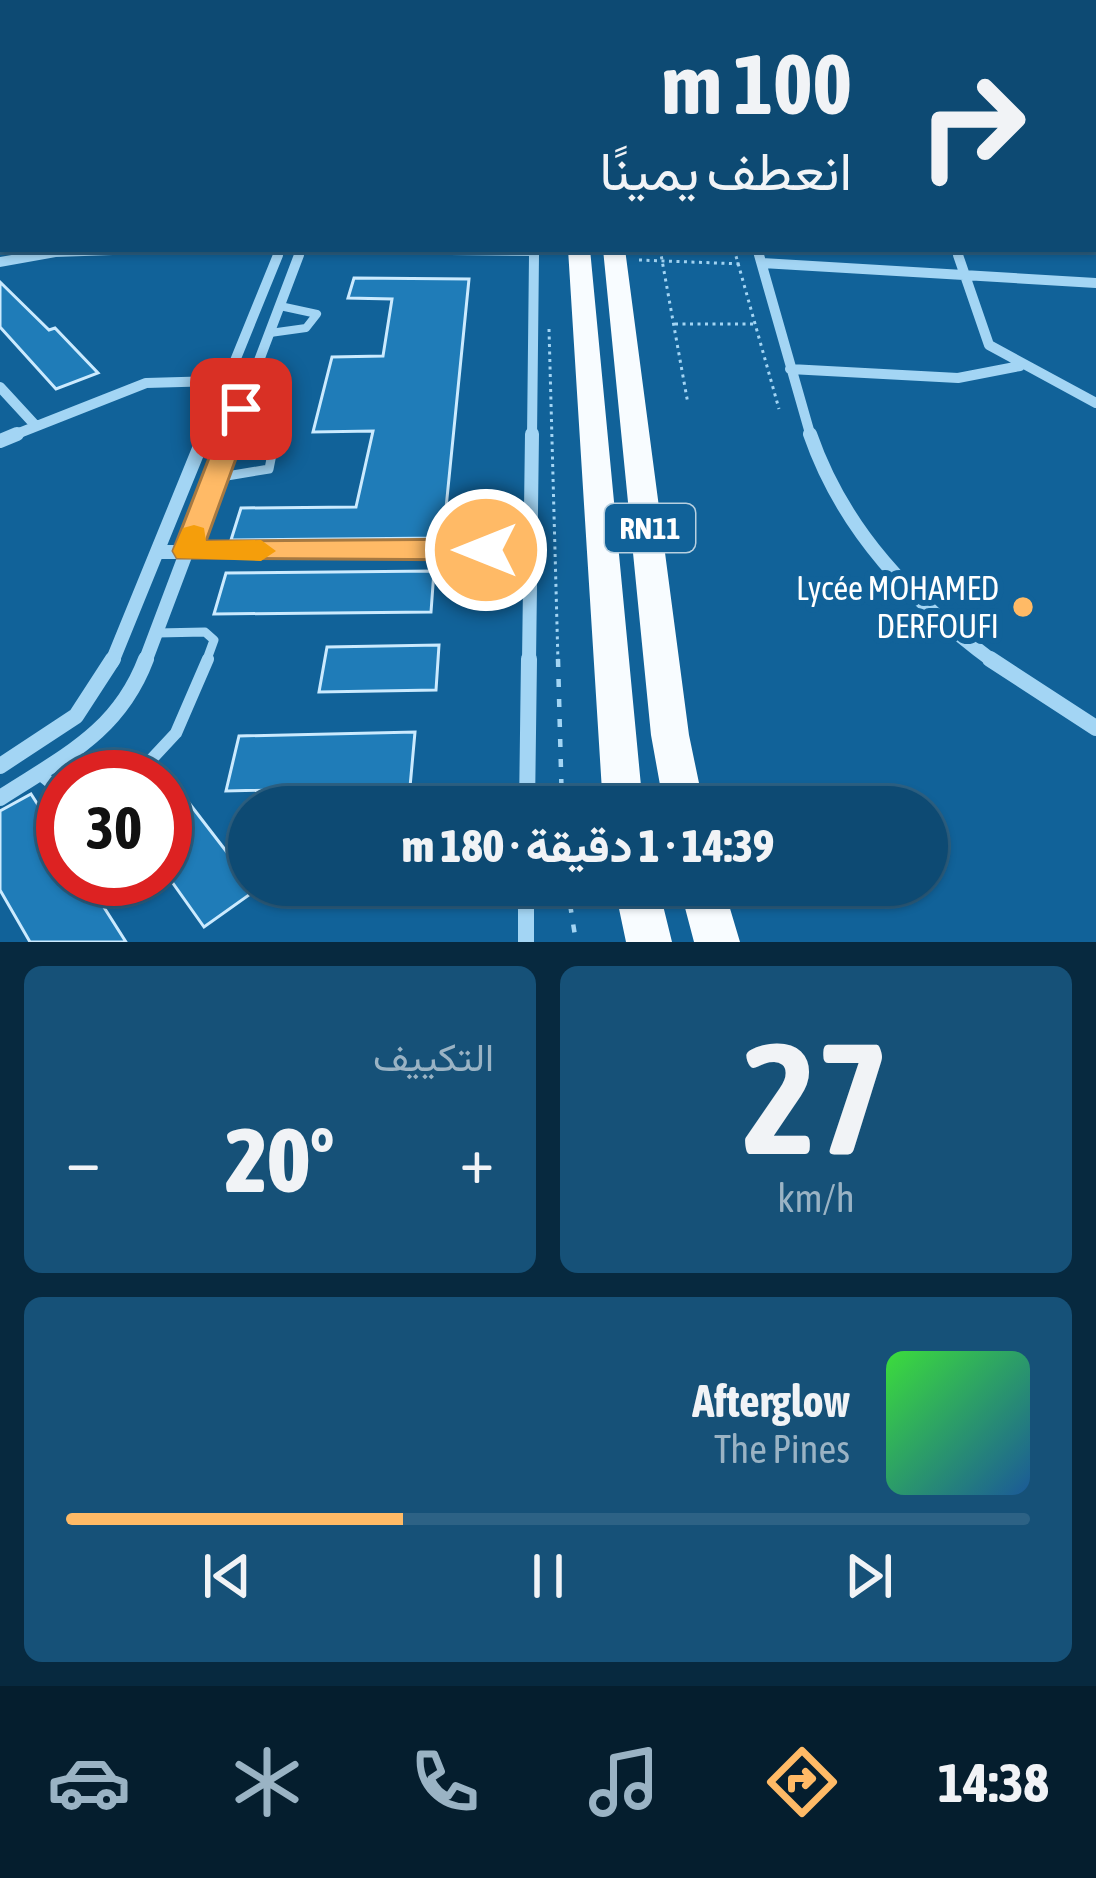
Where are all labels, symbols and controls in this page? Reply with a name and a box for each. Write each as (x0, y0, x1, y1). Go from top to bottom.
text: 100 m (662, 36, 852, 132)
icon: right (894, 48, 1050, 204)
text: انعطف يمينًا (599, 140, 852, 201)
pin (190, 358, 292, 460)
icon: arrive (208, 376, 274, 442)
position arrow (423, 487, 549, 613)
road number: RN11 (605, 504, 695, 552)
place label: Lycée MOHAMED DERFOUFI (796, 569, 999, 645)
marker: Lycée MOHAMED DERFOUFI (1010, 594, 1036, 620)
speed limit sign: 30 (36, 750, 192, 906)
text: 14:39 · 1 دقيقة · 180 m (402, 820, 774, 872)
text: 27 (743, 1008, 889, 1187)
text: التكييف (373, 1035, 494, 1079)
text: 20° (225, 1108, 335, 1211)
text: − (66, 1121, 100, 1197)
text: + (460, 1121, 494, 1197)
text: km/h (777, 1176, 855, 1220)
text: Afterglow (692, 1375, 850, 1427)
text: The Pines (714, 1427, 850, 1471)
icon: previous (194, 1543, 260, 1609)
icon: pause (515, 1543, 581, 1609)
icon: next (836, 1543, 902, 1609)
icon: car (47, 1740, 131, 1824)
icon: climate (225, 1740, 309, 1824)
icon: phone (403, 1740, 487, 1824)
icon: music (582, 1740, 666, 1824)
icon: directions (760, 1740, 844, 1824)
text: 14:38 (938, 1752, 1049, 1813)

